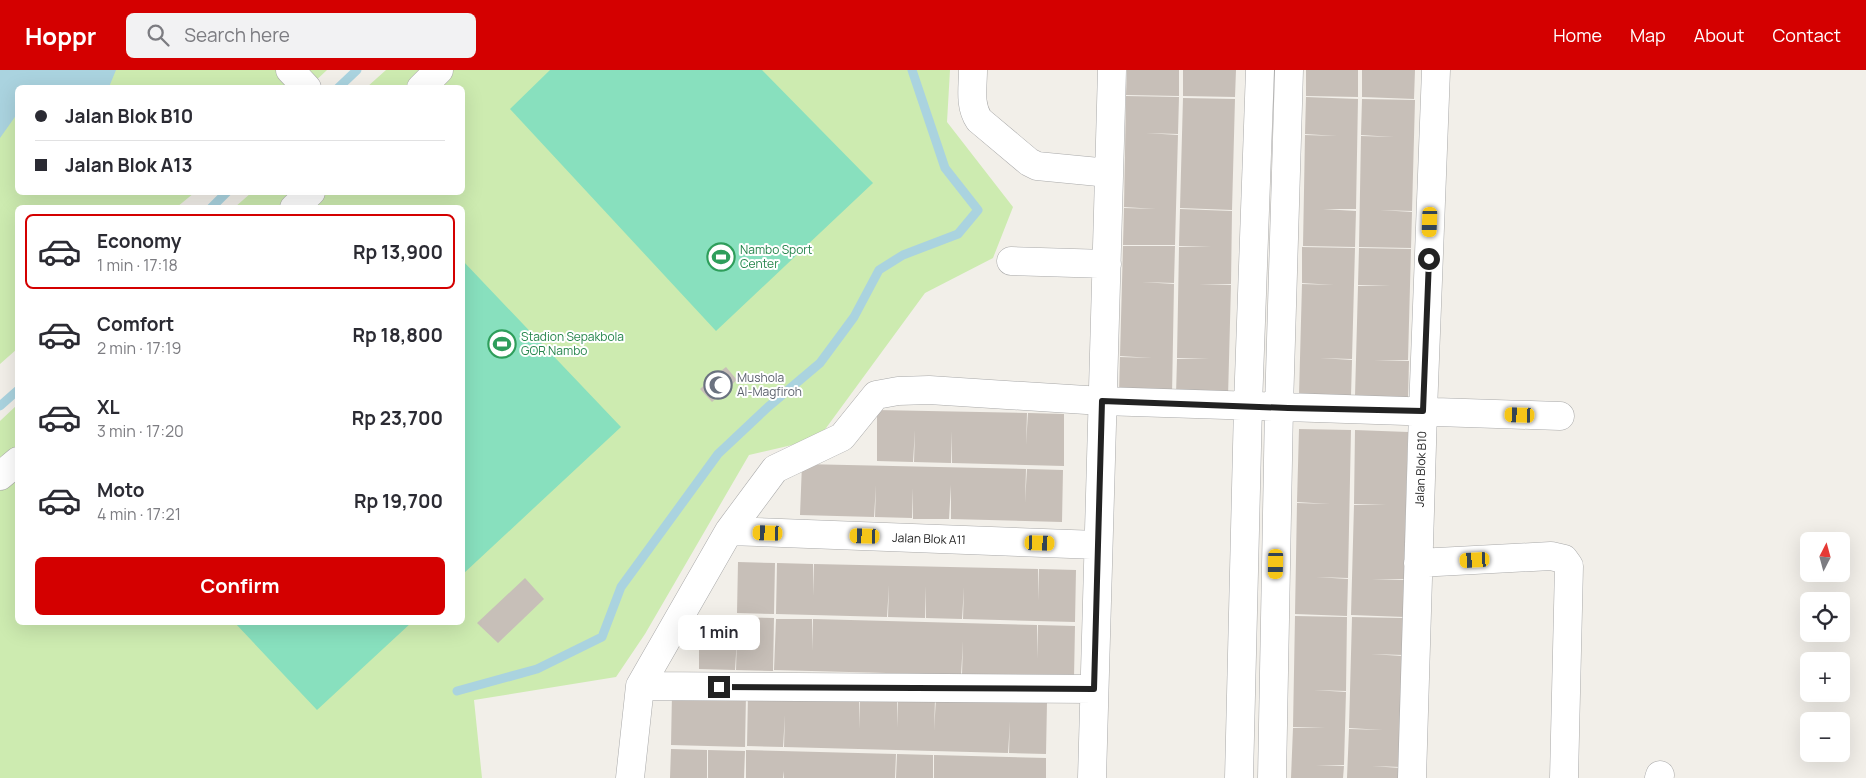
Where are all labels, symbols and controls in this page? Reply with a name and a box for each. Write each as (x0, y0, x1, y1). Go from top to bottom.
search box (126, 13, 476, 58)
text: Hoppr (25, 19, 96, 52)
icon: search (144, 21, 172, 49)
text: Search here (184, 22, 290, 48)
text: Home (1553, 23, 1602, 47)
text: Map (1630, 23, 1666, 47)
text: About (1694, 23, 1744, 47)
text: Contact (1772, 23, 1841, 47)
text: Jalan Blok B10 (65, 103, 193, 129)
text: Jalan Blok A13 (65, 152, 193, 178)
car (1421, 207, 1438, 237)
text: Economy (97, 228, 181, 254)
icon: car (37, 229, 82, 274)
text: Rp 13,900 (353, 239, 443, 265)
place label: Nambo Sport Center (740, 241, 813, 272)
sports icon: Nambo Sport Center (706, 242, 736, 272)
route start (1418, 248, 1440, 270)
text: 1 min · 17:18 (97, 254, 178, 276)
text: Comfort (97, 311, 174, 337)
icon: car (37, 312, 82, 357)
text: Rp 18,800 (353, 322, 443, 348)
place label: Stadion Sepakbola GOR Nambo (521, 328, 624, 359)
sports icon: Stadion Sepakbola GOR Nambo (487, 329, 517, 359)
text: 2 min · 17:19 (97, 337, 181, 359)
place label: Mushola Al-Magfiroh (737, 369, 802, 400)
mosque icon: Mushola Al-Magfiroh (703, 370, 733, 400)
text: XL (97, 394, 120, 420)
icon: car (37, 395, 82, 440)
text: Rp 23,700 (352, 405, 443, 431)
car (1504, 407, 1535, 423)
text: 3 min · 17:20 (97, 420, 184, 442)
street label: Jalan Blok B10 (1411, 431, 1430, 507)
text: Moto (97, 477, 144, 503)
icon: car (37, 478, 82, 523)
text: Rp 19,700 (354, 488, 443, 514)
text: 4 min · 17:21 (97, 503, 181, 525)
car (752, 525, 783, 541)
car (849, 528, 880, 544)
street label: Jalan Blok A11 (892, 529, 966, 548)
north arrow (1800, 532, 1850, 582)
map controls (1800, 532, 1850, 762)
car (1024, 535, 1055, 551)
car (1268, 549, 1283, 579)
car (1459, 552, 1490, 568)
button: Confirm (35, 557, 445, 615)
button: locate (1800, 592, 1850, 642)
callout: 1 min (678, 614, 760, 650)
text: 1 min (699, 621, 739, 643)
button: + (1800, 652, 1850, 702)
route end (708, 676, 730, 698)
button: − (1800, 712, 1850, 762)

